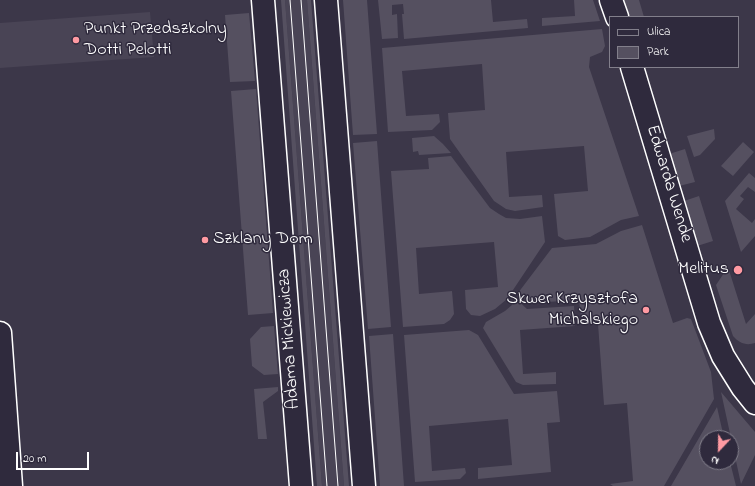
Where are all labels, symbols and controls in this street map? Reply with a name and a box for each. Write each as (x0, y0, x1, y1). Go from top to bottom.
legend (609, 16, 739, 68)
place label: Punkt Przedszkolny Dotti Pelotti (84, 19, 227, 62)
text: Ulica (647, 23, 671, 41)
marker: Punkt Przedszkolny Dotti Pelotti (71, 35, 81, 45)
text: Park (647, 43, 669, 61)
street label: Edwarda Wende (640, 123, 696, 245)
place label: Szklany Dom (213, 229, 313, 251)
marker: Szklany Dom (200, 235, 210, 245)
place label: Melitus (678, 259, 729, 281)
marker: Melitus (732, 264, 744, 276)
street label: Adama Mickiewicza (274, 268, 306, 410)
place label: Skwer Krzysztofa Michalskiego (507, 289, 638, 332)
marker: Skwer Krzysztofa Michalskiego (641, 305, 651, 315)
north arrow (699, 430, 739, 470)
scale bar (18, 444, 91, 470)
text: 20 m (23, 450, 46, 468)
text: N (708, 451, 721, 469)

